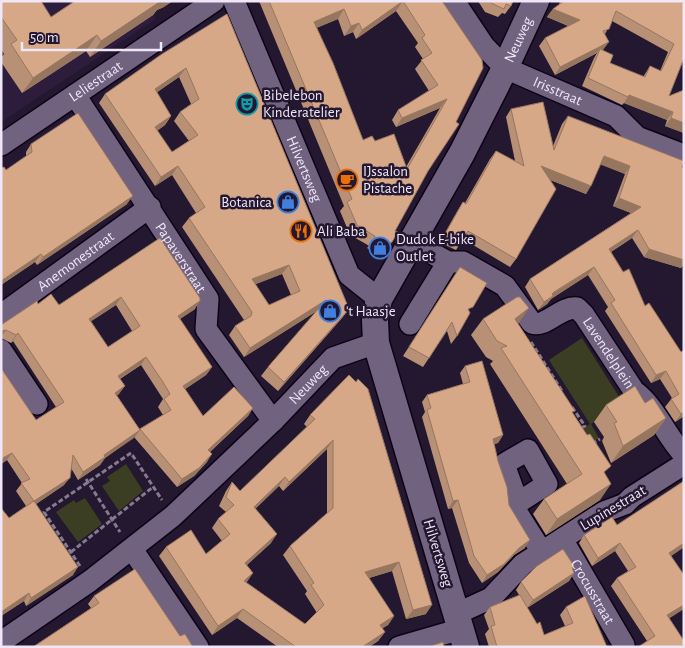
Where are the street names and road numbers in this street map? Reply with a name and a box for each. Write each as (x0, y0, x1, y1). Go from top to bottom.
street label: Neuweg (501, 14, 535, 65)
street label: Leliestraat (66, 58, 125, 104)
street label: Irisstraat (531, 74, 585, 108)
street label: Hilvertsweg (284, 134, 325, 205)
street label: Papaverstraat (153, 220, 209, 295)
street label: Anemonestraat (34, 228, 117, 294)
street label: Lavendelplein (580, 314, 638, 391)
street label: Neuweg (286, 361, 331, 407)
street label: Lupinestraat (578, 483, 649, 533)
street label: Hilvertsweg (421, 517, 456, 589)
street label: Crocusstraat (568, 557, 618, 627)

